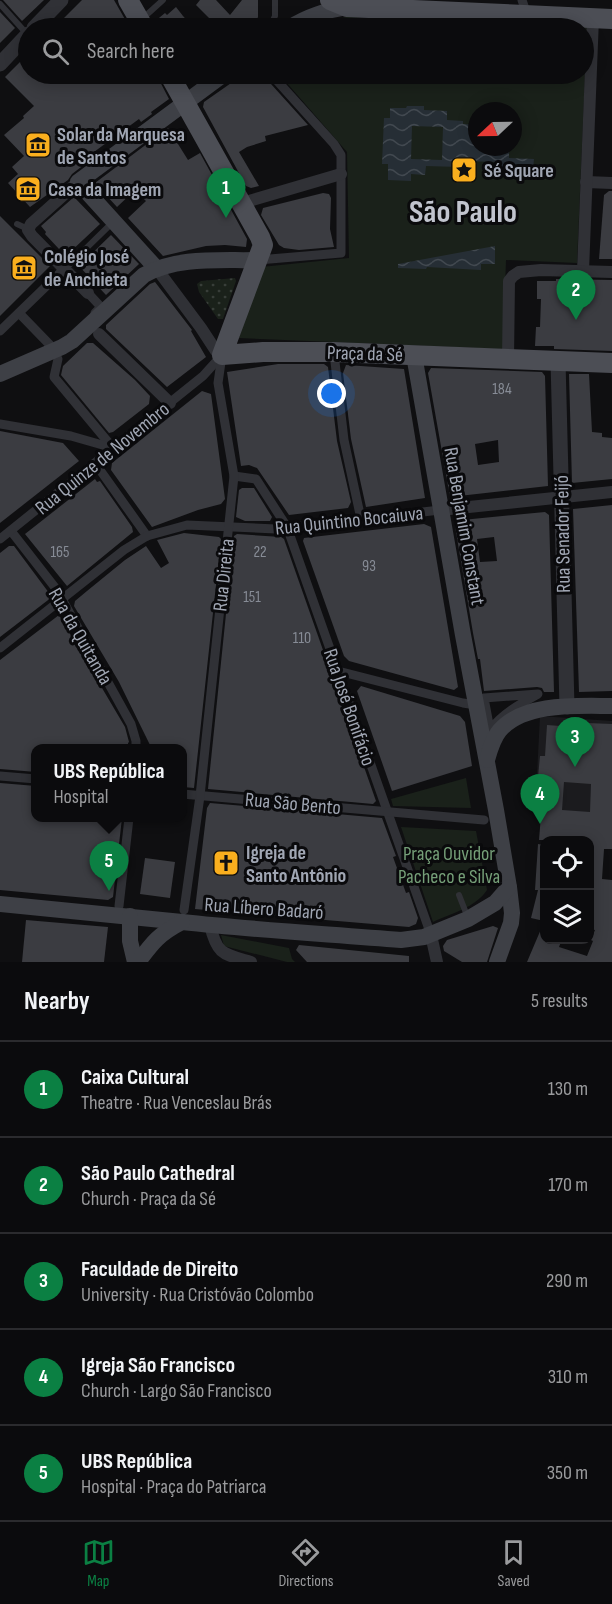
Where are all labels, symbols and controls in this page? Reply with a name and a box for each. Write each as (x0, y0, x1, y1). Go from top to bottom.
search box (18, 18, 594, 84)
icon: search (39, 35, 72, 68)
text: Search here (87, 38, 174, 65)
north arrow (468, 102, 522, 156)
place label: Solar da Marquesa de Santos (57, 123, 185, 170)
museum icon: Solar da Marquesa de Santos (23, 130, 53, 160)
place icon: Sé Square (449, 155, 479, 185)
place label: Sé Square (484, 159, 554, 183)
pin: 1 (206, 168, 246, 218)
museum icon: Casa da Imagem (13, 174, 43, 204)
place label: Casa da Imagem (48, 178, 161, 202)
district label: São Paulo (409, 193, 517, 232)
place label: Colégio José de Anchieta (44, 245, 129, 292)
museum icon: Colégio José de Anchieta (9, 253, 39, 283)
pin: 2 (556, 270, 596, 320)
street label: Praça da Sé (327, 341, 403, 367)
your location (317, 379, 346, 408)
house number: 184 (492, 380, 512, 399)
street label: Rua Quinze de Novembro (31, 397, 174, 520)
street label: Rua Benjamim Constant (438, 445, 490, 607)
street label: Rua Senador Feijó (550, 475, 576, 593)
street label: Rua Quintino Bocaiuva (274, 501, 424, 541)
street label: Rua Direita (208, 538, 240, 613)
house number: 165 (50, 543, 70, 562)
house number: 22 (253, 543, 267, 562)
house number: 93 (362, 557, 376, 576)
street label: Rua da Quitanda (43, 584, 118, 689)
house number: 151 (243, 588, 261, 607)
house number: 110 (293, 629, 311, 648)
street label: Rua José Bonifácio (318, 646, 380, 769)
pin: 3 (556, 718, 594, 767)
popup (31, 744, 187, 822)
text: UBS República (53, 758, 165, 785)
pin: 4 (520, 774, 560, 824)
text: Hospital (53, 785, 108, 809)
street label: Rua São Bento (244, 788, 342, 820)
map controls (540, 836, 594, 944)
button: locate (540, 836, 594, 890)
place label: Igreja de Santo Antônio (246, 841, 346, 888)
pin: 5 (90, 842, 128, 891)
park label: Praça Ouvidor Pacheco e Silva (398, 842, 500, 889)
church icon: Igreja de Santo Antônio (211, 848, 241, 878)
button: layers (540, 890, 594, 944)
street label: Rua Líbero Badaró (204, 893, 324, 925)
text: Nearby (24, 986, 90, 1017)
text: 5 results (531, 989, 588, 1013)
text: Caixa Cultural (81, 1064, 189, 1091)
text: 1 (40, 1077, 47, 1101)
text: 130 m (548, 1077, 588, 1101)
text: Theatre · Rua Venceslau Brás (81, 1091, 272, 1115)
text: São Paulo Cathedral (81, 1160, 235, 1187)
text: 2 (39, 1173, 48, 1197)
text: 170 m (548, 1173, 588, 1197)
text: Church · Praça da Sé (81, 1187, 216, 1211)
text: Faculdade de Direito (81, 1256, 238, 1283)
text: 3 (39, 1269, 48, 1293)
text: 290 m (546, 1269, 588, 1293)
text: University · Rua Cristóvão Colombo (81, 1283, 314, 1307)
text: Igreja São Francisco (81, 1352, 235, 1379)
text: 4 (39, 1365, 48, 1389)
text: 310 m (548, 1365, 588, 1389)
text: Church · Largo São Francisco (81, 1379, 272, 1403)
text: UBS República (81, 1448, 192, 1475)
text: 5 (39, 1461, 48, 1485)
text: 350 m (547, 1461, 588, 1485)
text: Hospital · Praça do Patriarca (81, 1475, 266, 1499)
tab: Map (82, 1536, 115, 1591)
tab: Directions (278, 1536, 334, 1591)
tab: Saved (497, 1536, 530, 1591)

